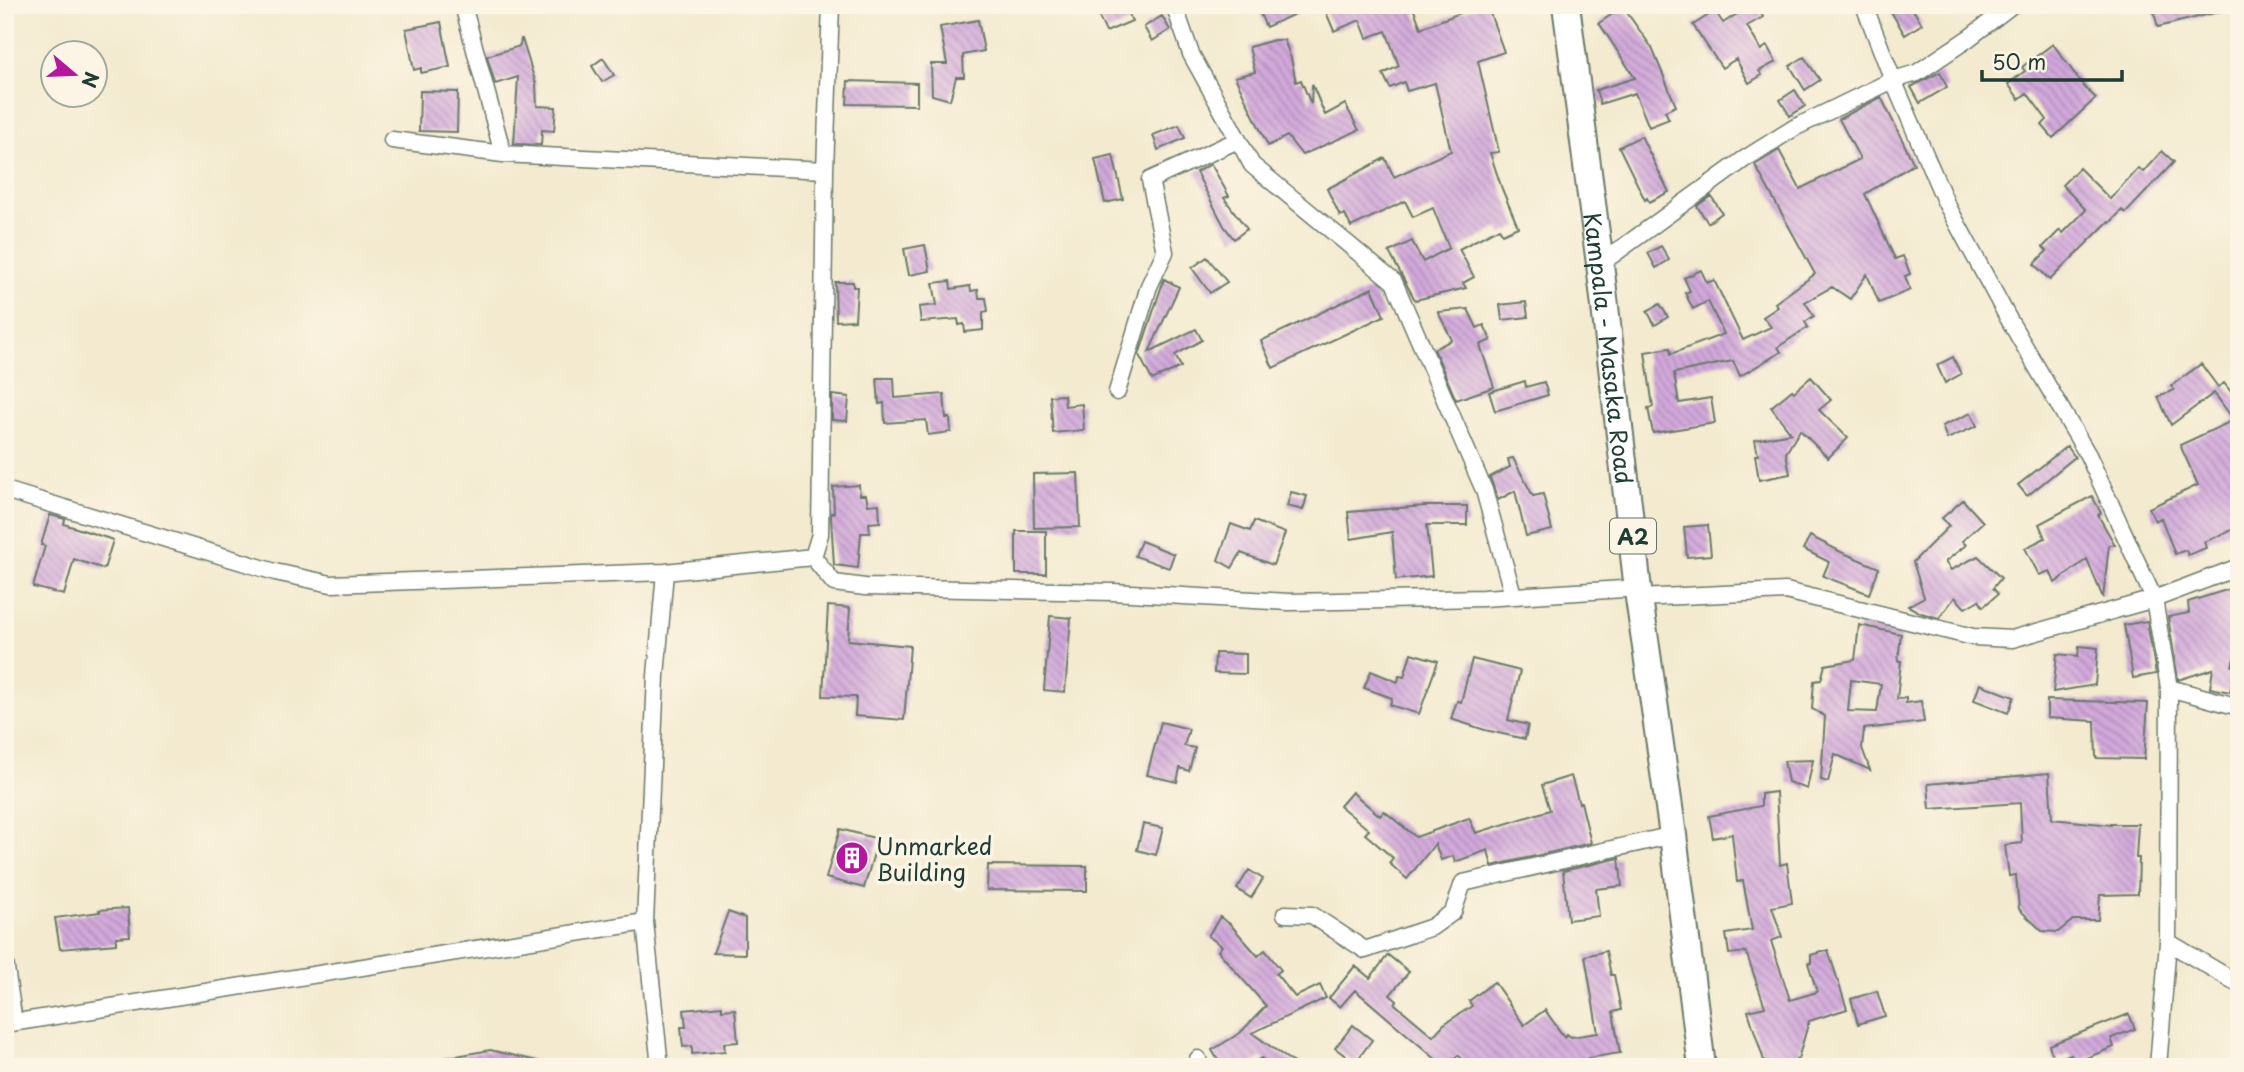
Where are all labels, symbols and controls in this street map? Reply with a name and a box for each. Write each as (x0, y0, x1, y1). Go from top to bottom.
north arrow (38, 38, 108, 108)
scale bar (1982, 38, 2122, 82)
text: 50 m (1992, 45, 2046, 77)
text: N (75, 68, 107, 92)
street label: Kampala - Masaka Road (1576, 210, 1643, 486)
road number: A2 (1610, 518, 1656, 554)
place label: Unmarked Building (876, 828, 992, 889)
building icon: Unmarked Building (833, 839, 871, 877)

